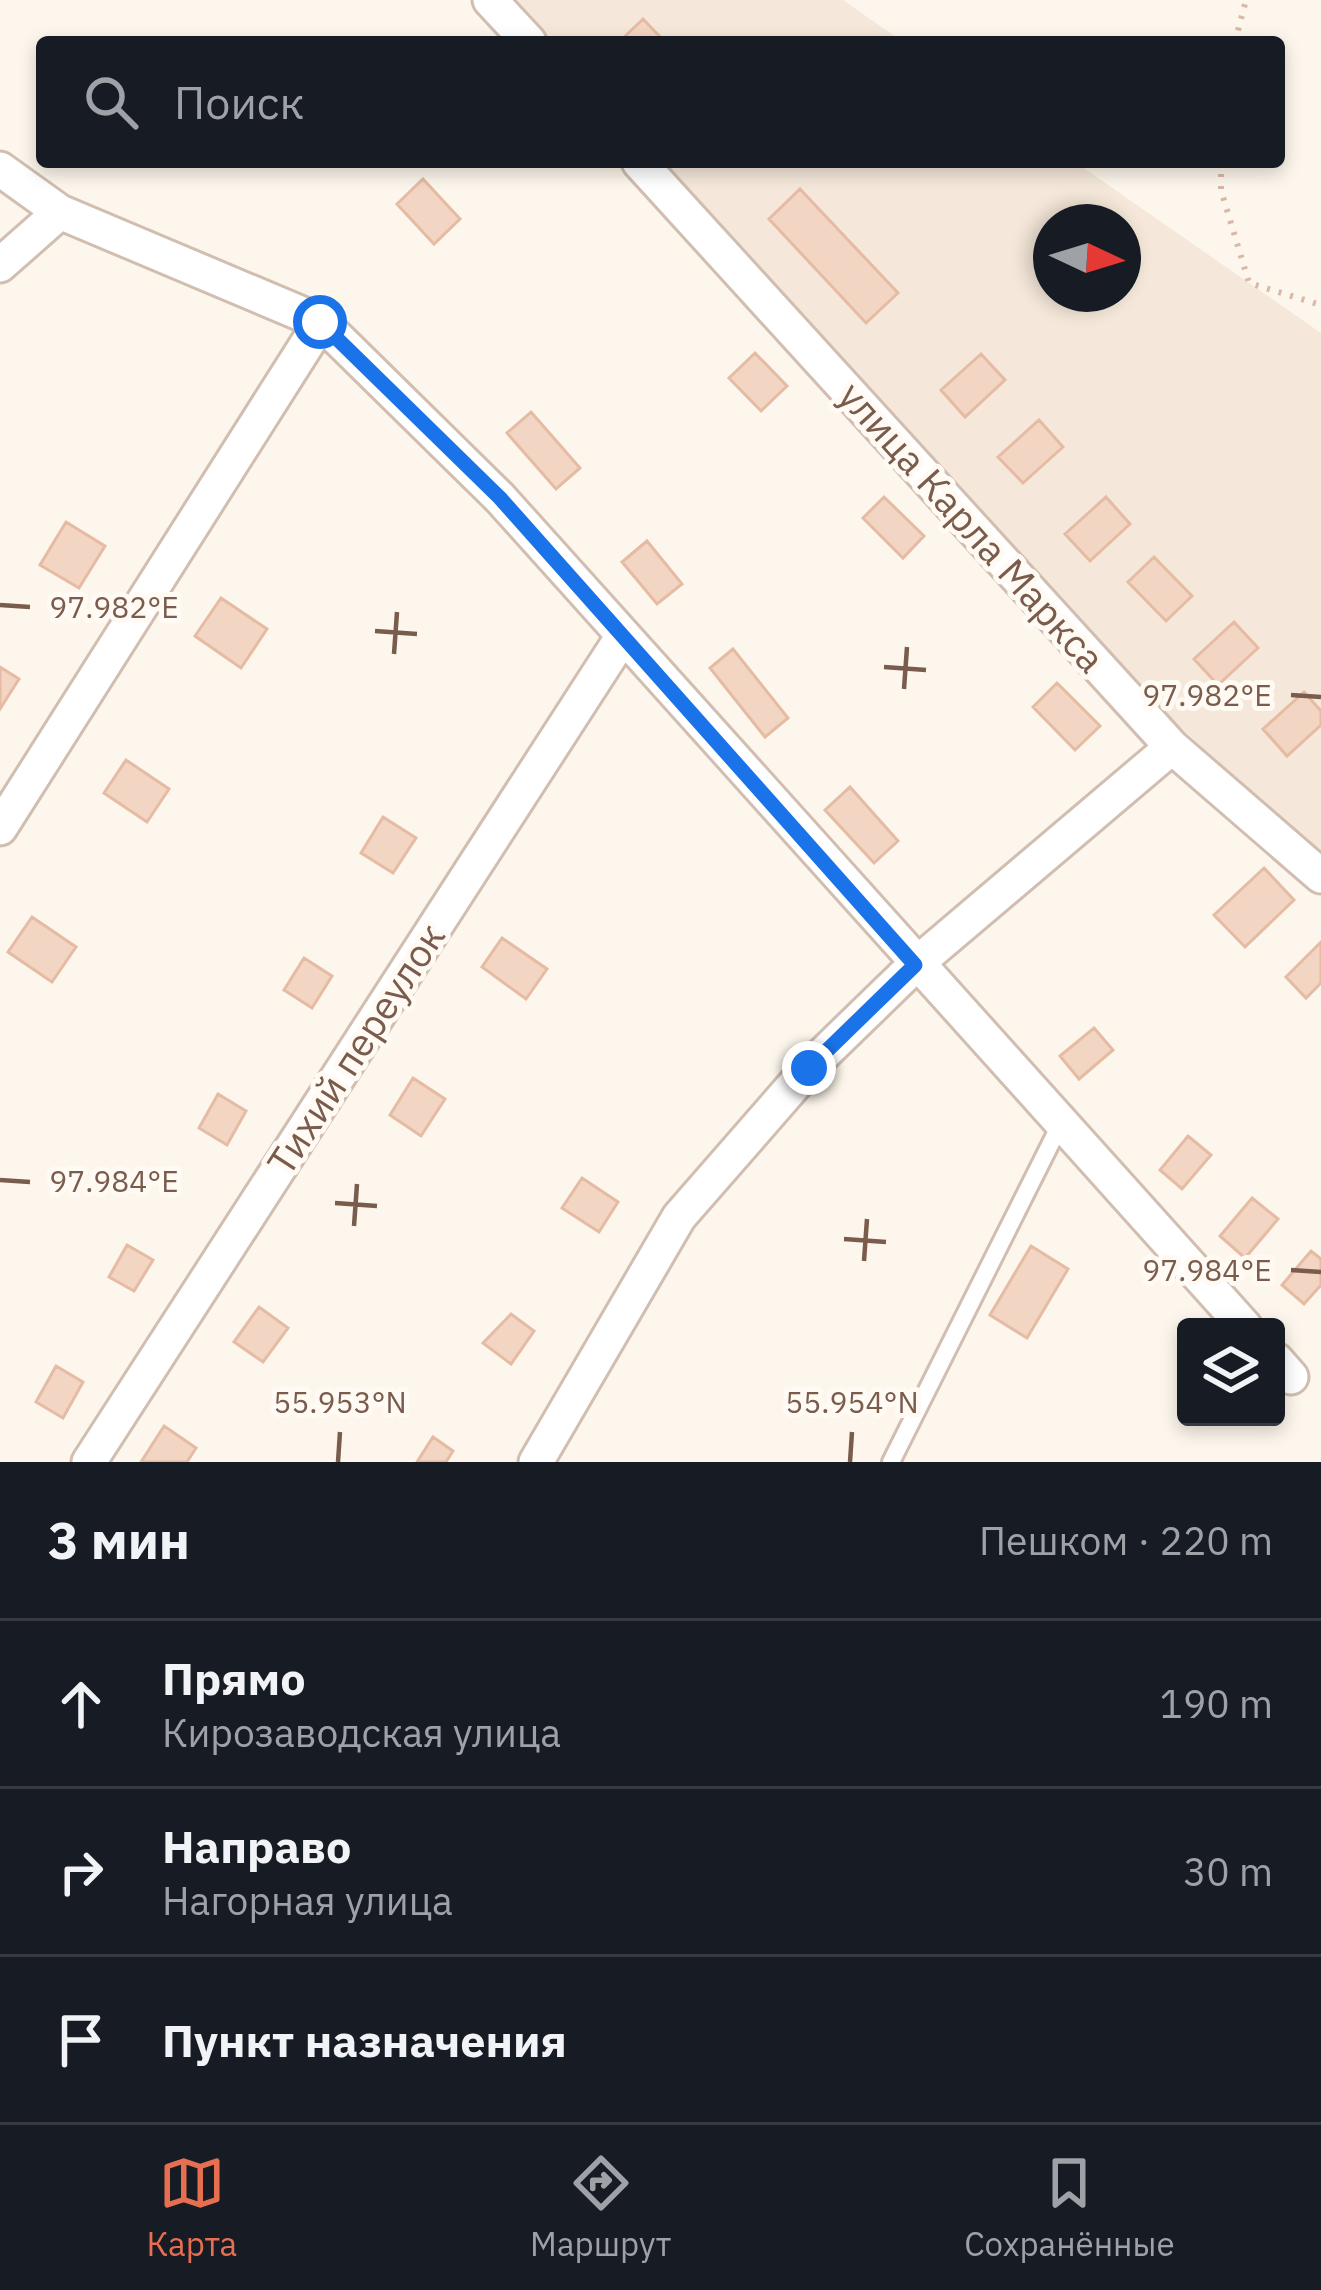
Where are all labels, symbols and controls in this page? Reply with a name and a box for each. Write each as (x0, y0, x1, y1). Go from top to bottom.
search box (36, 36, 1285, 168)
icon: search (78, 69, 144, 135)
text: Поиск (174, 73, 304, 131)
north arrow (1033, 204, 1141, 312)
route start (293, 295, 347, 349)
street label: улица Карла Маркса (828, 370, 1117, 683)
text: 97.982°E (49, 587, 179, 626)
text: 97.982°E (1142, 675, 1272, 714)
street label: Тихий переулок (255, 913, 456, 1184)
route end (782, 1041, 836, 1095)
text: 97.984°E (49, 1161, 179, 1200)
text: 97.984°E (1142, 1250, 1272, 1289)
map controls (1177, 1318, 1285, 1426)
button: layers (1177, 1318, 1285, 1426)
text: 55.953°N (273, 1382, 407, 1421)
text: 55.954°N (785, 1382, 919, 1421)
text: 3 мин (48, 1507, 190, 1573)
text: Пешком · 220 m (979, 1515, 1273, 1566)
text: Прямо (162, 1649, 306, 1707)
icon: ahead (48, 1671, 114, 1737)
text: 190 m (1160, 1678, 1273, 1729)
text: Кирозаводская улица (162, 1707, 561, 1758)
text: Направо (162, 1817, 351, 1875)
icon: right (48, 1839, 114, 1905)
text: 30 m (1183, 1846, 1273, 1897)
text: Нагорная улица (162, 1875, 453, 1926)
icon: arrive (48, 2007, 114, 2073)
text: Пункт назначения (162, 2011, 567, 2069)
tab: Карта (146, 2150, 237, 2265)
tab: Маршрут (530, 2150, 671, 2265)
tab: Сохранённые (964, 2150, 1175, 2265)

